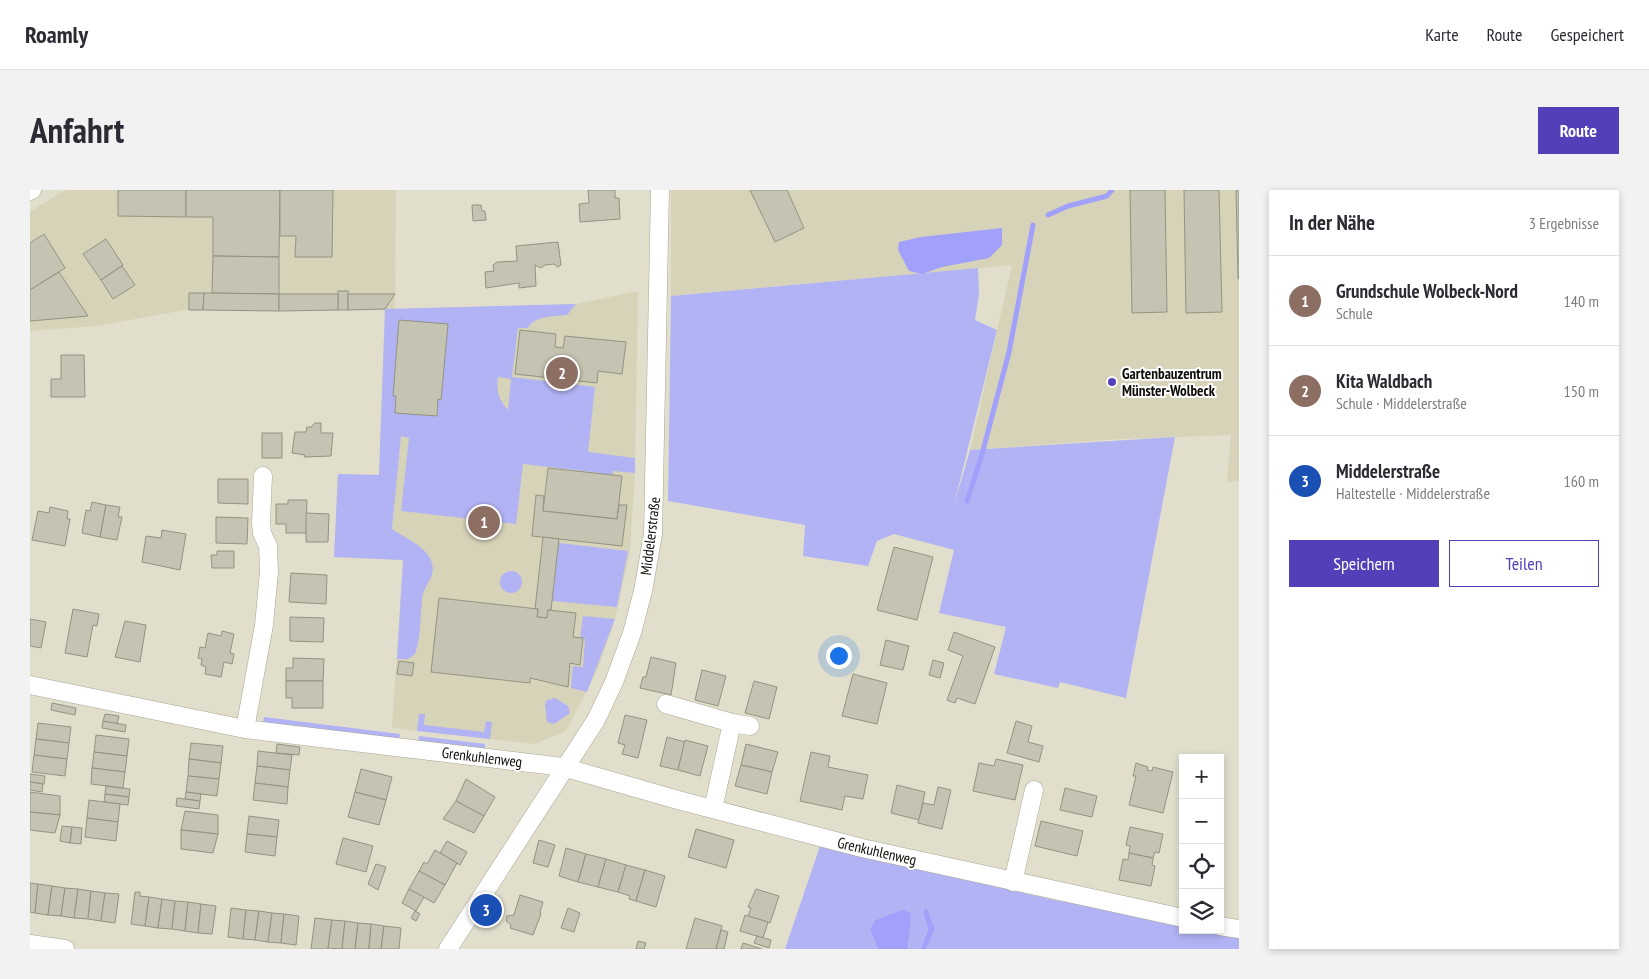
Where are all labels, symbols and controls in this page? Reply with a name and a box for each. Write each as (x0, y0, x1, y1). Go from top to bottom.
text: Roamly (25, 19, 88, 50)
text: Karte (1425, 23, 1459, 46)
text: Route (1487, 23, 1522, 46)
text: Gespeichert (1550, 23, 1624, 46)
text: Anfahrt (30, 107, 124, 153)
button: Route (1538, 107, 1619, 154)
text: In der Nähe (1289, 209, 1375, 236)
text: 3 Ergebnisse (1529, 213, 1599, 233)
text: Grundschule Wolbeck-Nord (1336, 279, 1518, 303)
text: 1 (1301, 291, 1309, 311)
text: 140 m (1564, 291, 1599, 311)
text: Schule (1336, 303, 1373, 323)
pin: 2 (546, 354, 578, 392)
place label: Gartenbauzentrum Münster-Wolbeck (1122, 364, 1222, 400)
text: Kita Waldbach (1336, 369, 1432, 393)
marker: Gartenbauzentrum Münster-Wolbeck (1106, 376, 1118, 388)
text: 2 (1301, 381, 1309, 401)
text: 150 m (1564, 381, 1599, 401)
text: Schule · Middelerstraße (1336, 393, 1467, 413)
text: Middelerstraße (1336, 459, 1440, 483)
text: 3 (1301, 471, 1309, 491)
text: 160 m (1564, 471, 1599, 491)
text: Haltestelle · Middelerstraße (1336, 483, 1490, 503)
street label: Middelerstraße (636, 496, 664, 576)
pin: 1 (468, 503, 500, 541)
button: Speichern (1289, 540, 1439, 587)
button: Teilen (1449, 540, 1599, 587)
your location (826, 643, 852, 669)
street label: Grenkuhlenweg (441, 743, 523, 771)
map controls (1179, 754, 1224, 934)
button: + (1179, 754, 1224, 799)
button: − (1179, 799, 1224, 844)
street label: Grenkuhlenweg (836, 833, 918, 869)
button: locate (1179, 844, 1224, 889)
button: layers (1179, 889, 1224, 934)
pin: 3 (470, 891, 502, 929)

